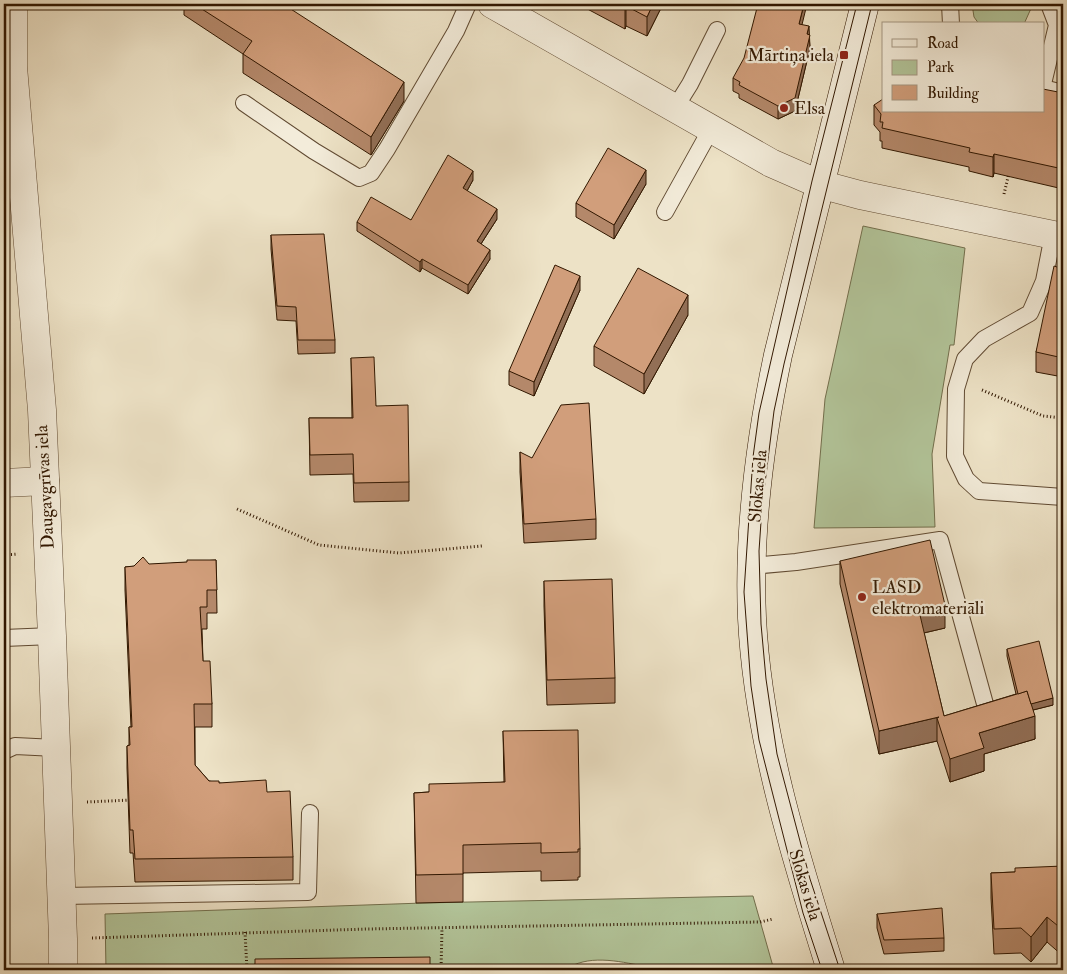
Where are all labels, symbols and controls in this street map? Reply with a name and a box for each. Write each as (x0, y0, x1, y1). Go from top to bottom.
legend (882, 22, 1044, 112)
text: Road (927, 34, 959, 53)
place label: Mārtiņa iela (747, 44, 835, 67)
marker: Mārtiņa iela (838, 49, 850, 61)
text: Park (927, 58, 954, 77)
text: Building (927, 84, 979, 103)
place label: Elsa (794, 97, 826, 120)
marker: Elsa (778, 102, 790, 114)
street label: Daugavgrīvas iela (30, 424, 60, 550)
street label: Slokas iela (743, 448, 773, 523)
place label: LASD elektromateriāli (872, 576, 984, 620)
marker: LASD elektromateriāli (856, 591, 868, 603)
street label: Slokas iela (783, 847, 827, 924)

